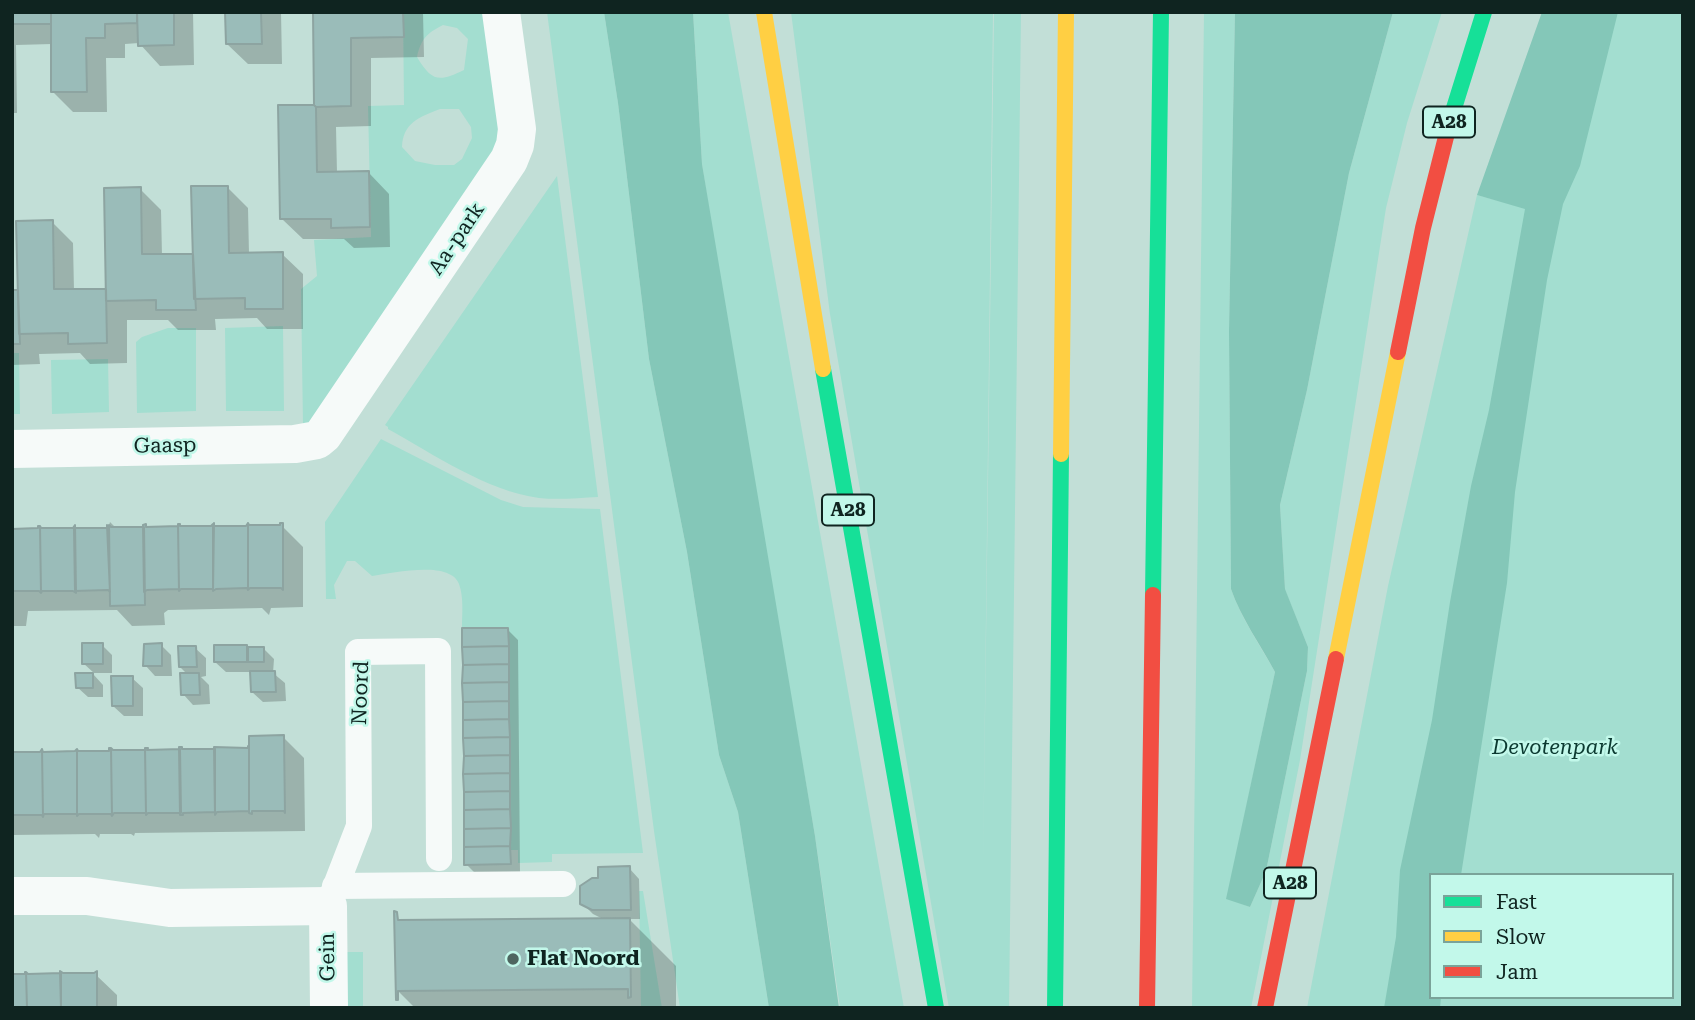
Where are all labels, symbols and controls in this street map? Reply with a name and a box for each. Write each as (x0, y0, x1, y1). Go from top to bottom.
road number: A28 (1423, 106, 1475, 138)
street label: Aa-park (424, 198, 490, 280)
street label: Gaasp (133, 433, 197, 459)
road number: A28 (822, 495, 874, 526)
street label: Noord (347, 660, 375, 726)
park label: Devotenpark (1492, 735, 1618, 761)
road number: A28 (1264, 868, 1316, 898)
legend (1429, 873, 1674, 999)
text: Fast (1496, 890, 1537, 914)
text: Slow (1496, 925, 1545, 949)
street label: Gein (315, 933, 341, 981)
place label: Flat Noord (527, 946, 640, 972)
marker: Flat Noord (505, 951, 521, 967)
text: Jam (1496, 960, 1538, 984)

